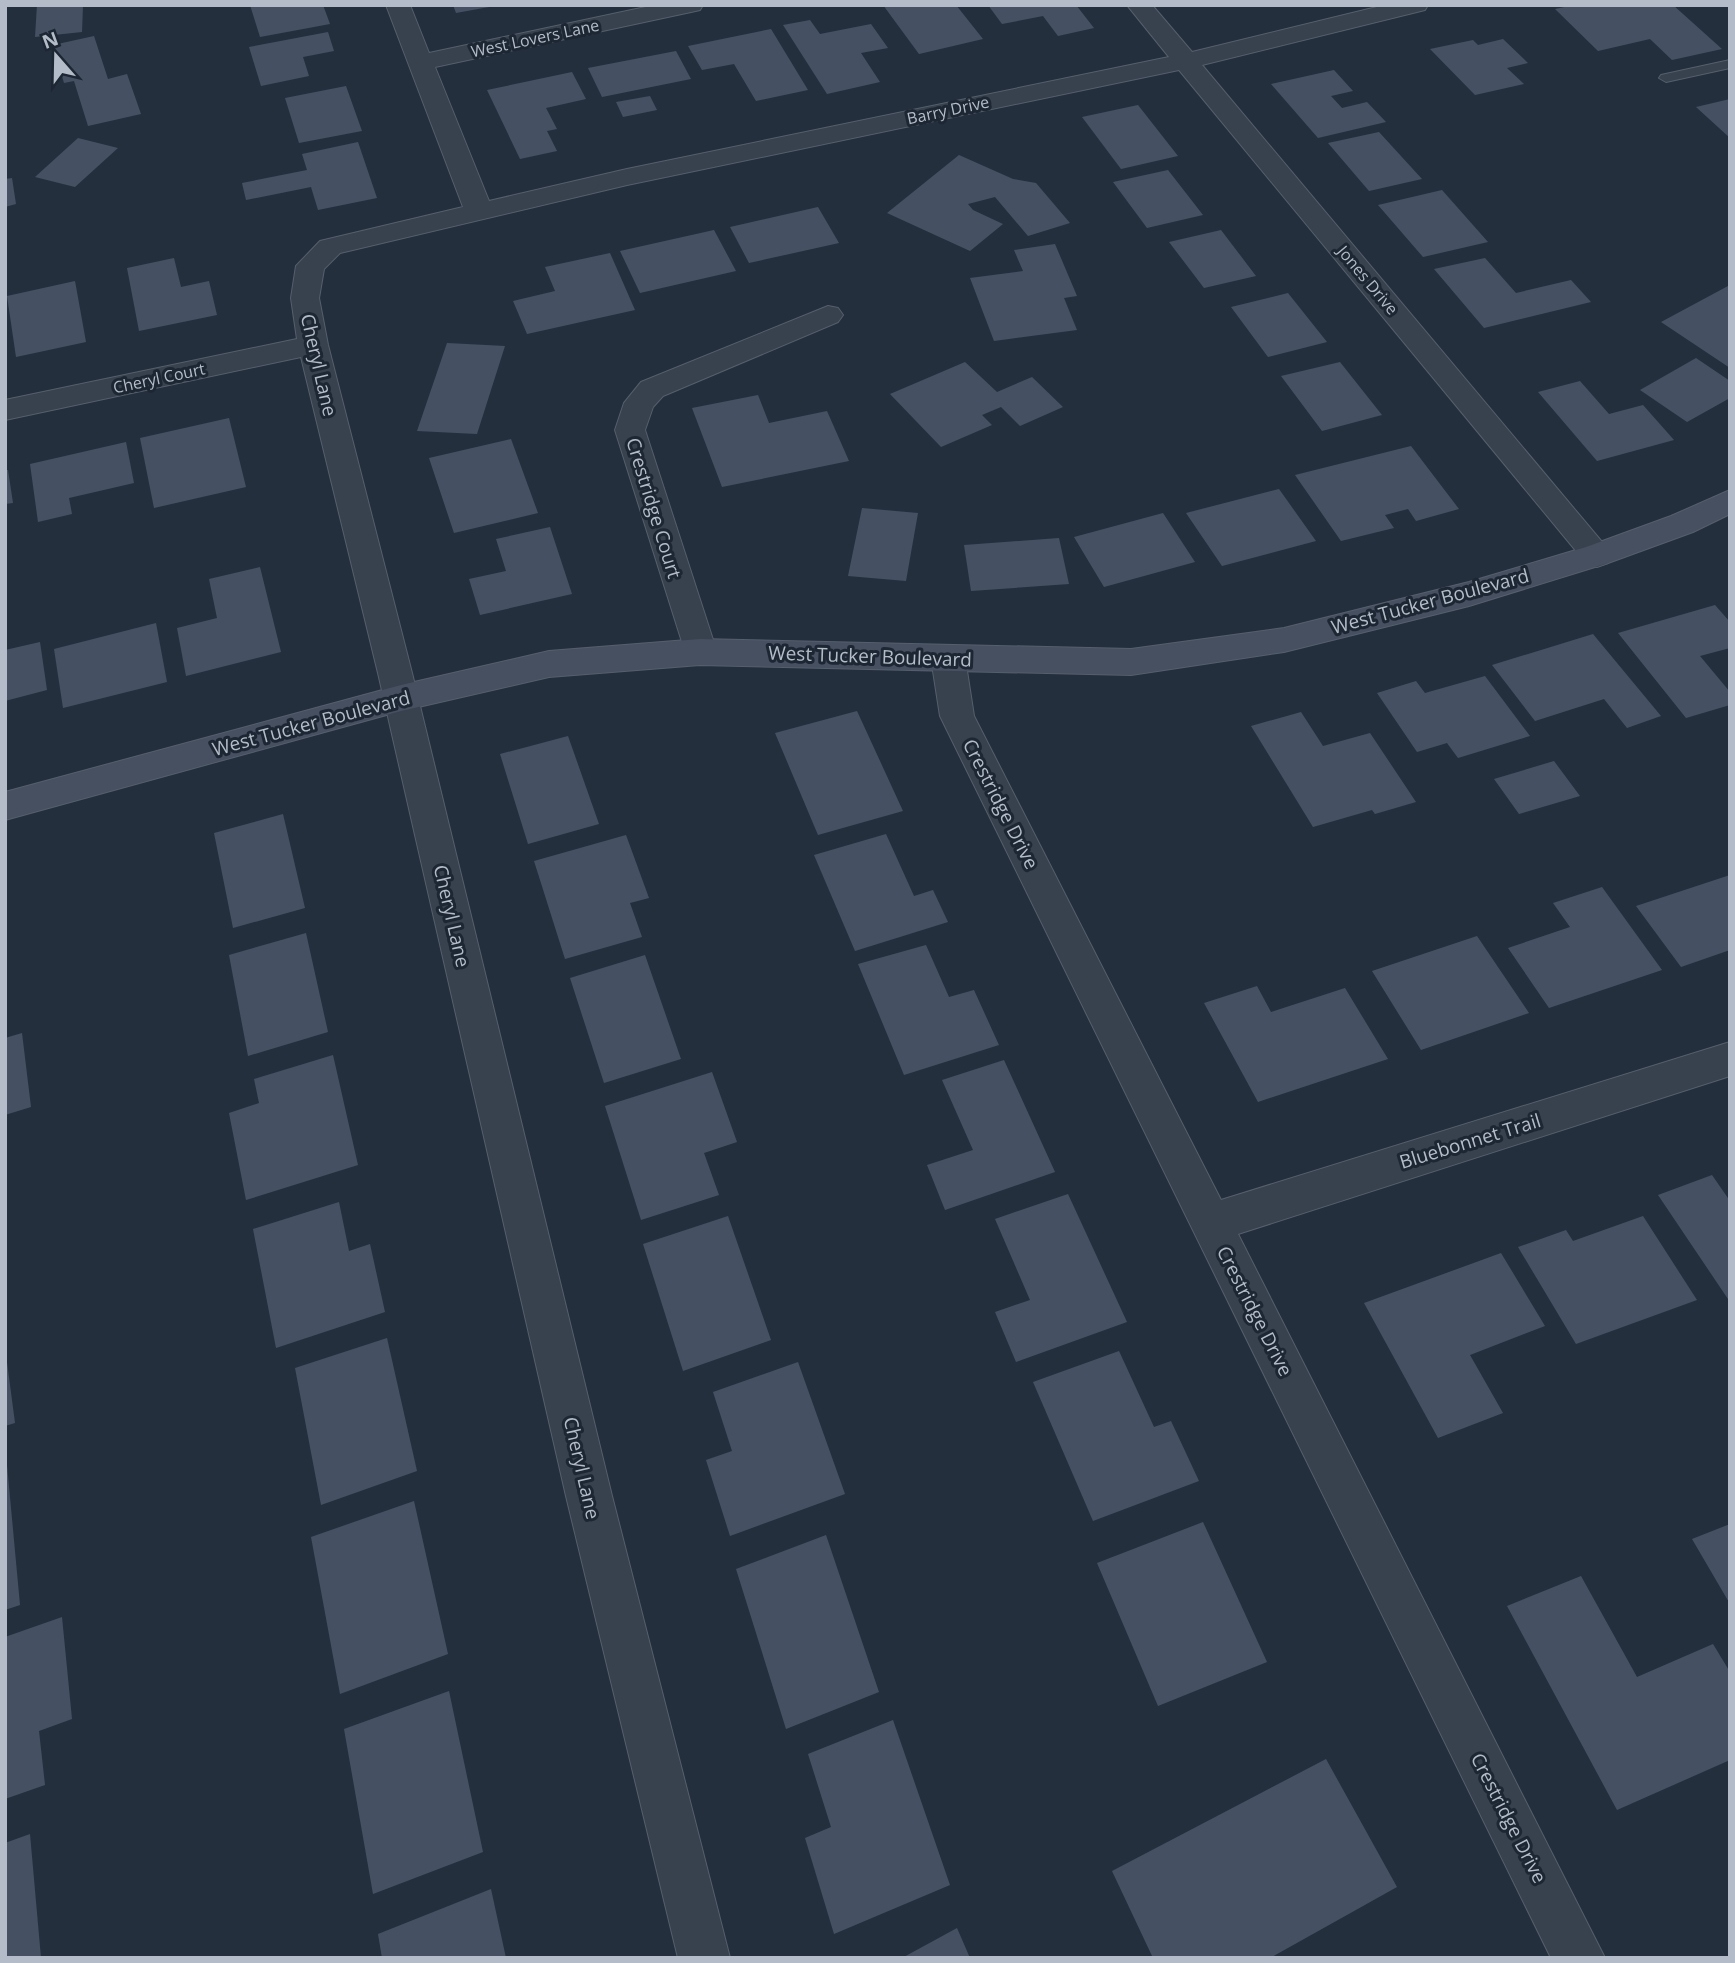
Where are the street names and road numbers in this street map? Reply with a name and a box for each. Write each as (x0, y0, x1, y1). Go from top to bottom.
street label: West Lovers Lane (469, 14, 601, 62)
street label: Barry Drive (905, 91, 991, 129)
street label: Jones Drive (1331, 239, 1403, 319)
street label: Cheryl Lane (295, 311, 343, 419)
street label: Cheryl Court (111, 357, 207, 398)
street label: Crestridge Court (620, 434, 688, 582)
street label: West Tucker Boulevard (1328, 562, 1532, 640)
street label: West Tucker Boulevard (768, 639, 972, 673)
street label: West Tucker Boulevard (209, 684, 413, 762)
street label: Crestridge Drive (957, 734, 1045, 874)
street label: Cheryl Lane (428, 862, 476, 970)
street label: Bluebonnet Trail (1396, 1107, 1544, 1175)
street label: Crestridge Drive (1211, 1241, 1299, 1381)
street label: Cheryl Lane (558, 1414, 606, 1522)
street label: Crestridge Drive (1465, 1748, 1553, 1888)

